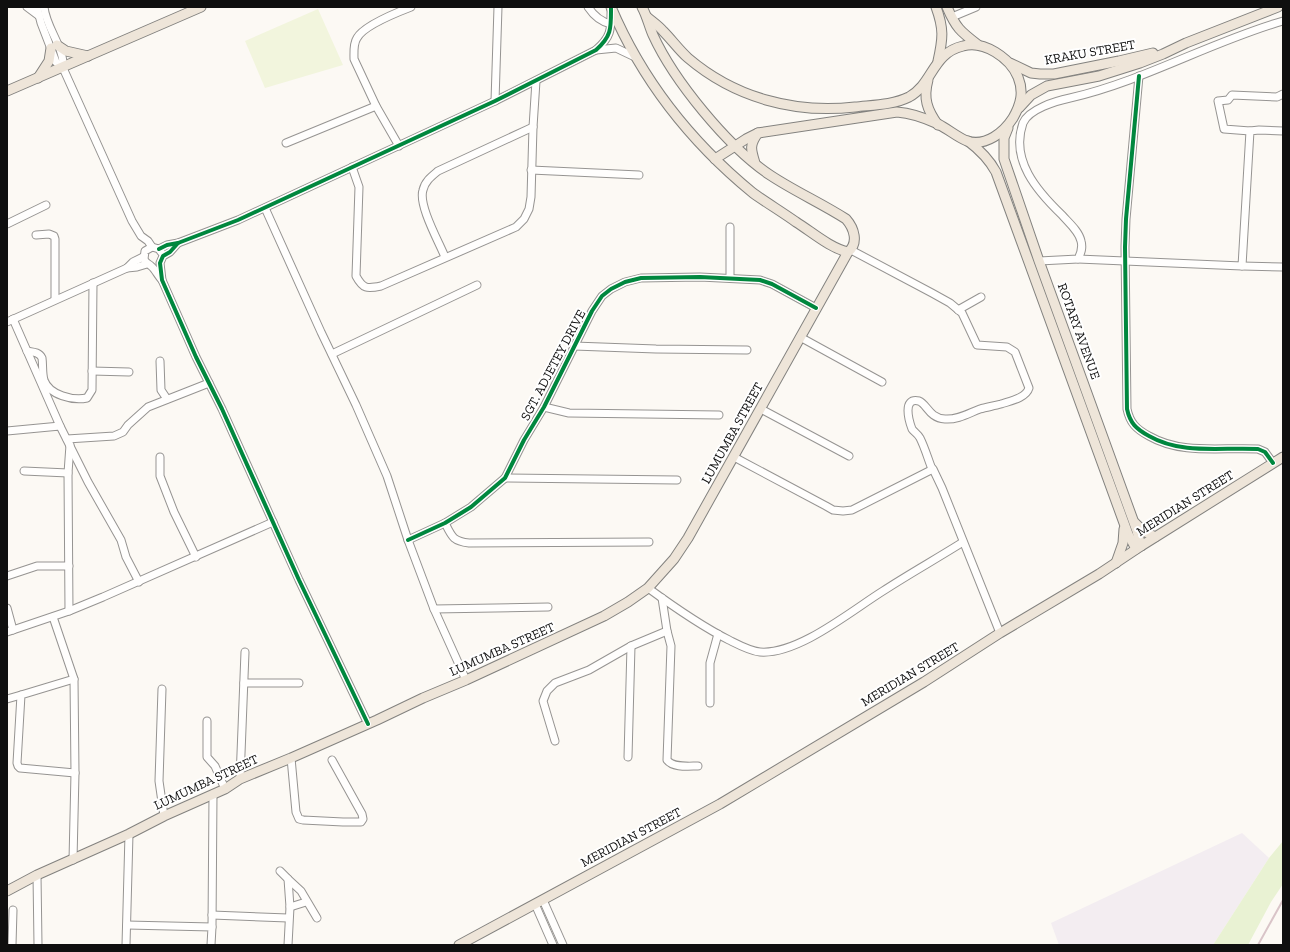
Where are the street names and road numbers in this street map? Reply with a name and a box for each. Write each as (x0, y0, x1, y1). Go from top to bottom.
street label: KRAKU STREET (1044, 37, 1136, 67)
street label: ROTARY AVENUE (1055, 281, 1103, 381)
street label: SGT. ADJETEY DRIVE (517, 307, 589, 423)
street label: LUMUMBA STREET (698, 380, 766, 486)
street label: MERIDIAN STREET (1134, 467, 1236, 539)
street label: LUMUMBA STREET (447, 619, 557, 679)
street label: MERIDIAN STREET (858, 639, 962, 709)
street label: LUMUMBA STREET (151, 751, 261, 813)
street label: MERIDIAN STREET (578, 804, 684, 870)

